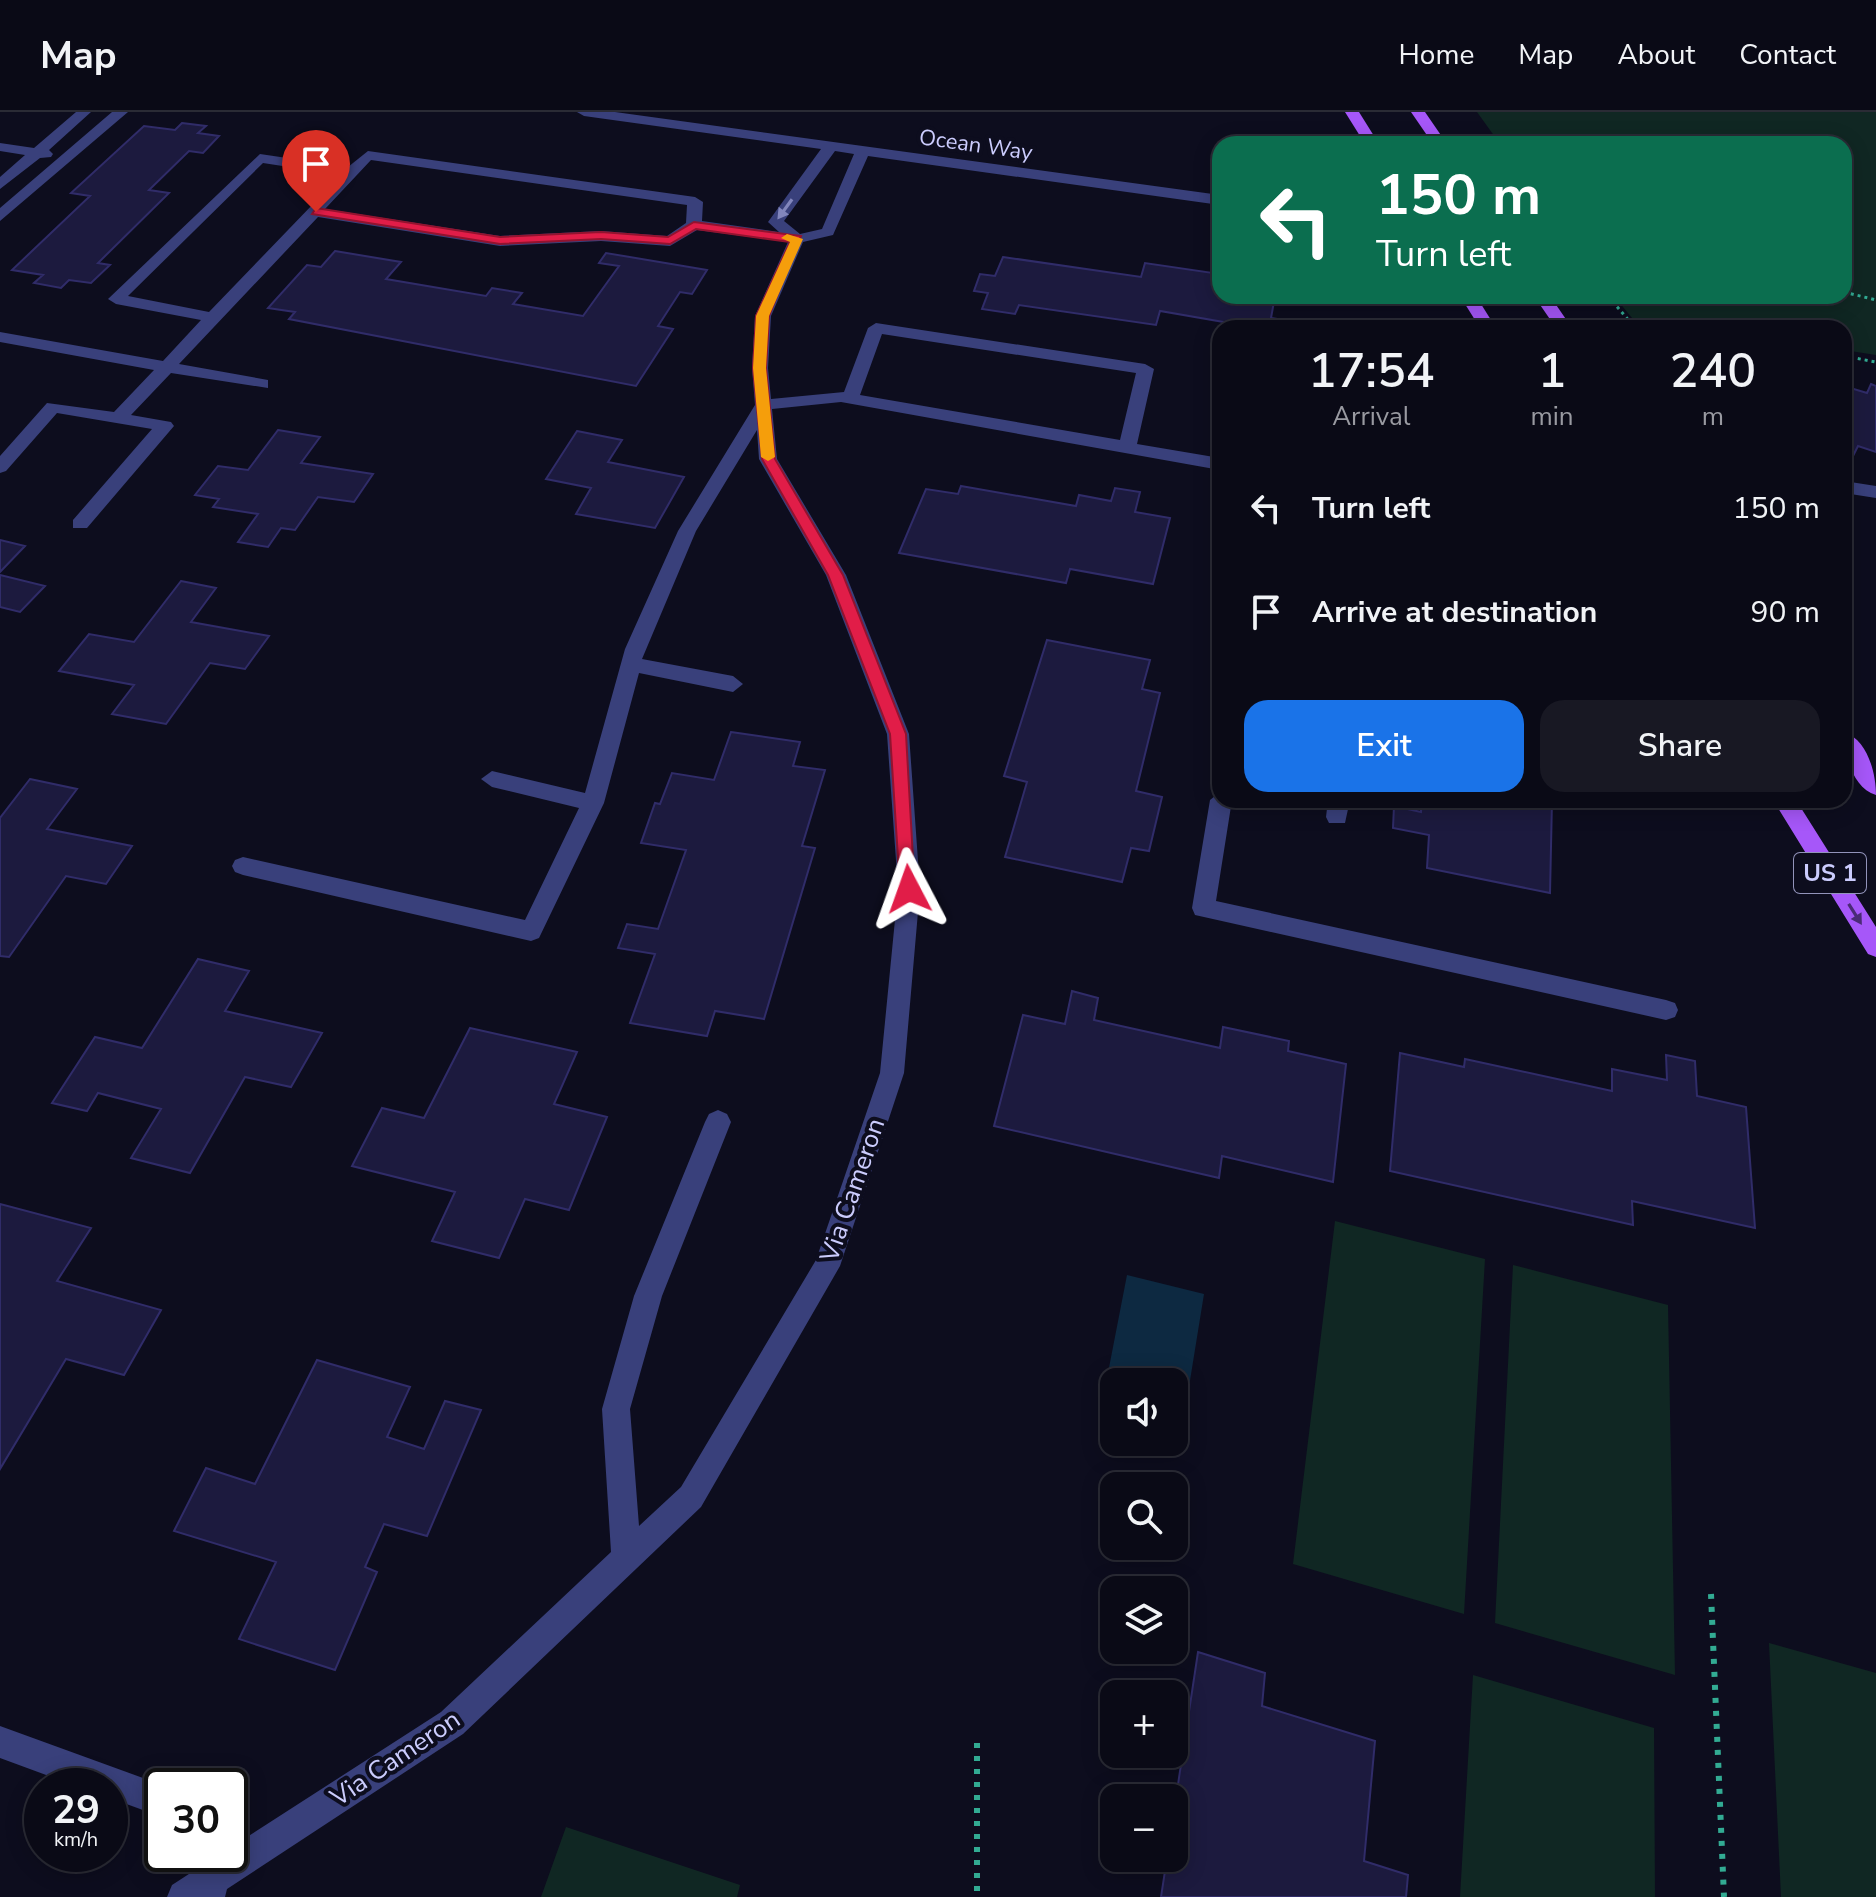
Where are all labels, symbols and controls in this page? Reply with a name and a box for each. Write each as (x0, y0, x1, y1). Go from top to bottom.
text: Map (40, 30, 117, 81)
text: Home (1399, 36, 1474, 74)
text: Map (1518, 36, 1573, 74)
text: About (1617, 36, 1695, 74)
text: Contact (1739, 36, 1836, 74)
street label: Ocean Way (917, 122, 1035, 168)
pin (282, 130, 350, 212)
icon: arrive (294, 142, 338, 186)
text: 150 m (1376, 157, 1541, 234)
icon: left (1244, 168, 1348, 272)
one-way arrow (778, 199, 793, 220)
text: Turn left (1376, 230, 1511, 279)
text: 17:54 (1308, 338, 1435, 404)
text: 1 (1538, 338, 1566, 404)
text: 240 (1670, 338, 1756, 404)
text: Arrival (1332, 399, 1410, 434)
text: min (1531, 399, 1574, 434)
text: m (1702, 399, 1724, 434)
icon: left (1244, 486, 1288, 530)
text: Turn left (1312, 488, 1430, 529)
text: 150 m (1733, 488, 1820, 529)
icon: arrive (1244, 590, 1288, 634)
text: Arrive at destination (1312, 592, 1597, 633)
text: 90 m (1751, 592, 1820, 633)
button: Exit (1244, 700, 1524, 792)
button: Share (1540, 700, 1820, 792)
position arrow (867, 847, 951, 931)
road number: US 1 (1794, 853, 1866, 893)
one-way arrow (1847, 902, 1862, 925)
street label: Via Cameron (811, 1114, 893, 1268)
map controls (1100, 1368, 1188, 1872)
button: sound (1100, 1368, 1188, 1456)
button: search (1100, 1472, 1188, 1560)
button: layers (1100, 1576, 1188, 1664)
button: + (1100, 1680, 1188, 1768)
street label: Via Cameron (323, 1702, 467, 1815)
speed limit sign: 30 (144, 1768, 248, 1872)
text: 29 (52, 1783, 100, 1837)
button: − (1100, 1784, 1188, 1872)
text: km/h (54, 1826, 98, 1853)

